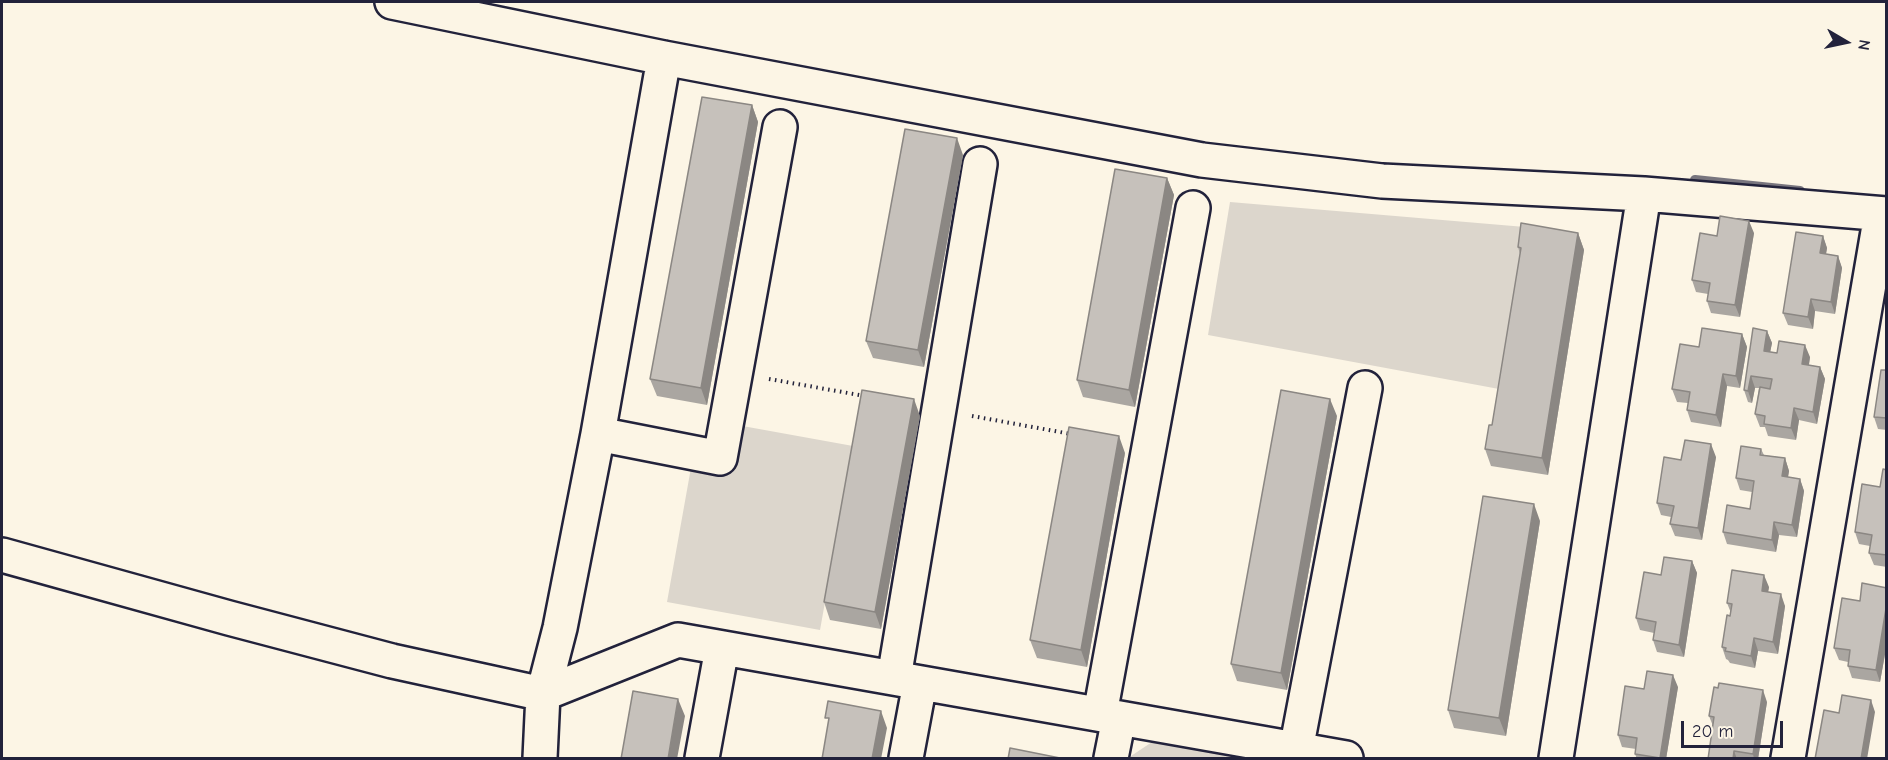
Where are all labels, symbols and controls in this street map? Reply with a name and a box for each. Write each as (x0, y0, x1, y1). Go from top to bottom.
north arrow (1816, 12, 1876, 72)
text: N (1854, 38, 1873, 51)
scale bar (1684, 709, 1786, 747)
text: 20 m (1692, 721, 1733, 742)

